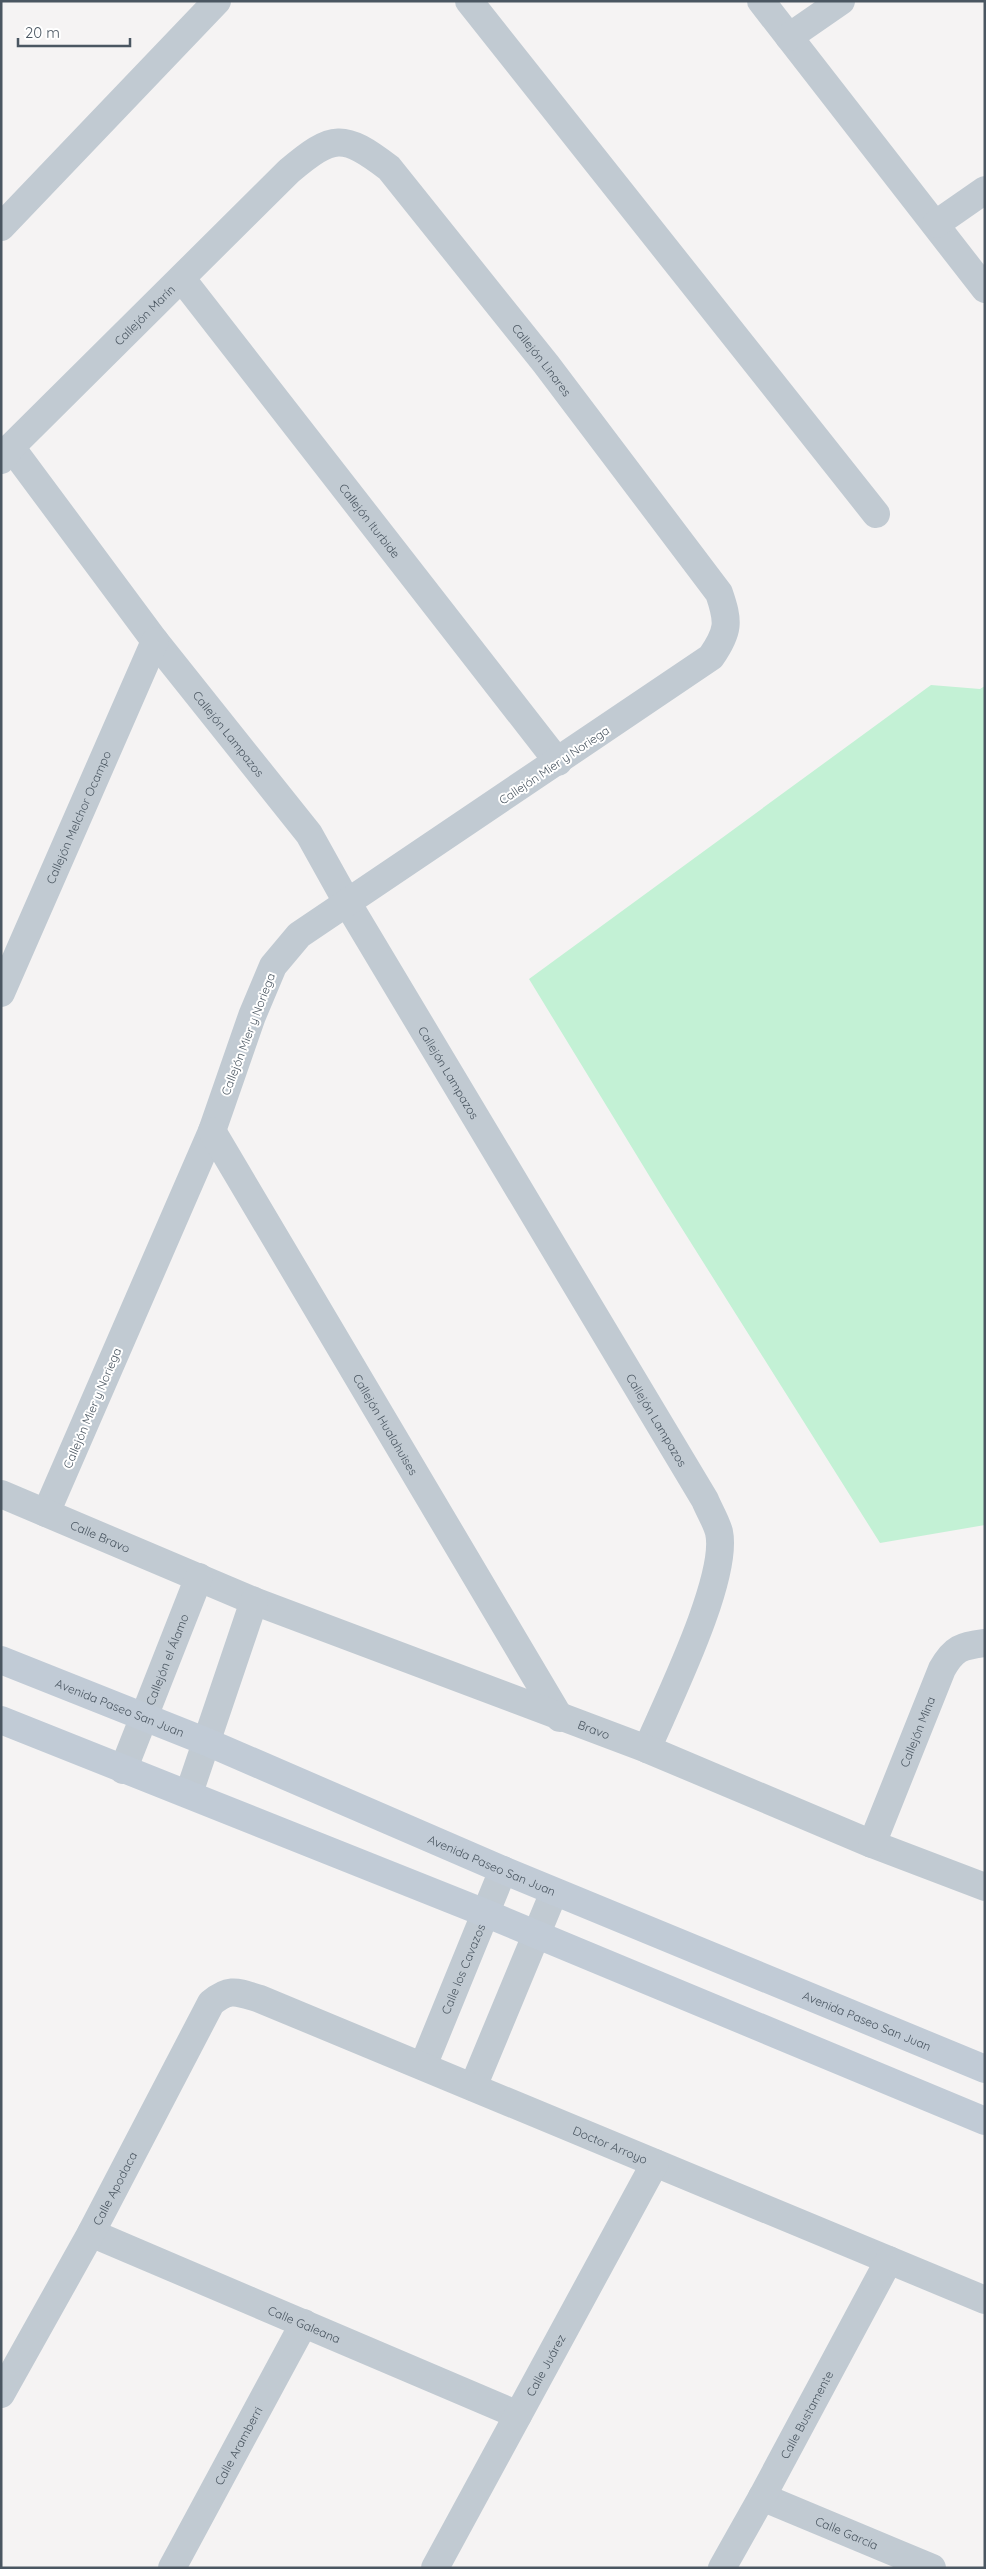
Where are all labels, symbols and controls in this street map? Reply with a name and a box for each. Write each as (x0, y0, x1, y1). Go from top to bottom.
scale bar (18, 15, 130, 47)
text: 20 m (25, 23, 60, 42)
street label: Callejón Marín (111, 282, 178, 348)
street label: Callejón Linares (509, 320, 575, 399)
street label: Callejón Iturbide (336, 480, 404, 561)
street label: Callejón Lampazos (190, 688, 268, 780)
street label: Callejón Mier y Noriega (496, 722, 612, 808)
street label: Callejón Melchor Ocampo (42, 748, 114, 886)
street label: Callejón Mier y Noriega (218, 971, 278, 1097)
street label: Callejón Lampazos (415, 1023, 483, 1122)
street label: Callejón Mier y Noriega (60, 1345, 124, 1471)
street label: Callejón Hualahuises (350, 1371, 422, 1478)
street label: Callejón Lampazos (623, 1371, 691, 1469)
street label: Calle Bravo (68, 1517, 133, 1555)
street label: Callejón el Álamo (142, 1611, 191, 1707)
street label: Avenida Paseo San Juan (53, 1675, 187, 1740)
street label: Callejón Mina (896, 1694, 938, 1769)
street label: Bravo (576, 1716, 612, 1742)
street label: Avenida Paseo San Juan (426, 1831, 558, 1898)
street label: Calle los Cavazos (437, 1921, 488, 2016)
street label: Avenida Paseo San Juan (801, 1987, 933, 2053)
street label: Doctor Arroyo (571, 2122, 650, 2167)
street label: Calle Apodaca (89, 2149, 140, 2228)
street label: Calle Galeana (266, 2302, 343, 2346)
street label: Calle Juárez (522, 2331, 568, 2399)
street label: Calle Bustamente (776, 2368, 836, 2461)
street label: Calle Aramberri (211, 2404, 265, 2487)
street label: Calle García (813, 2513, 881, 2552)

